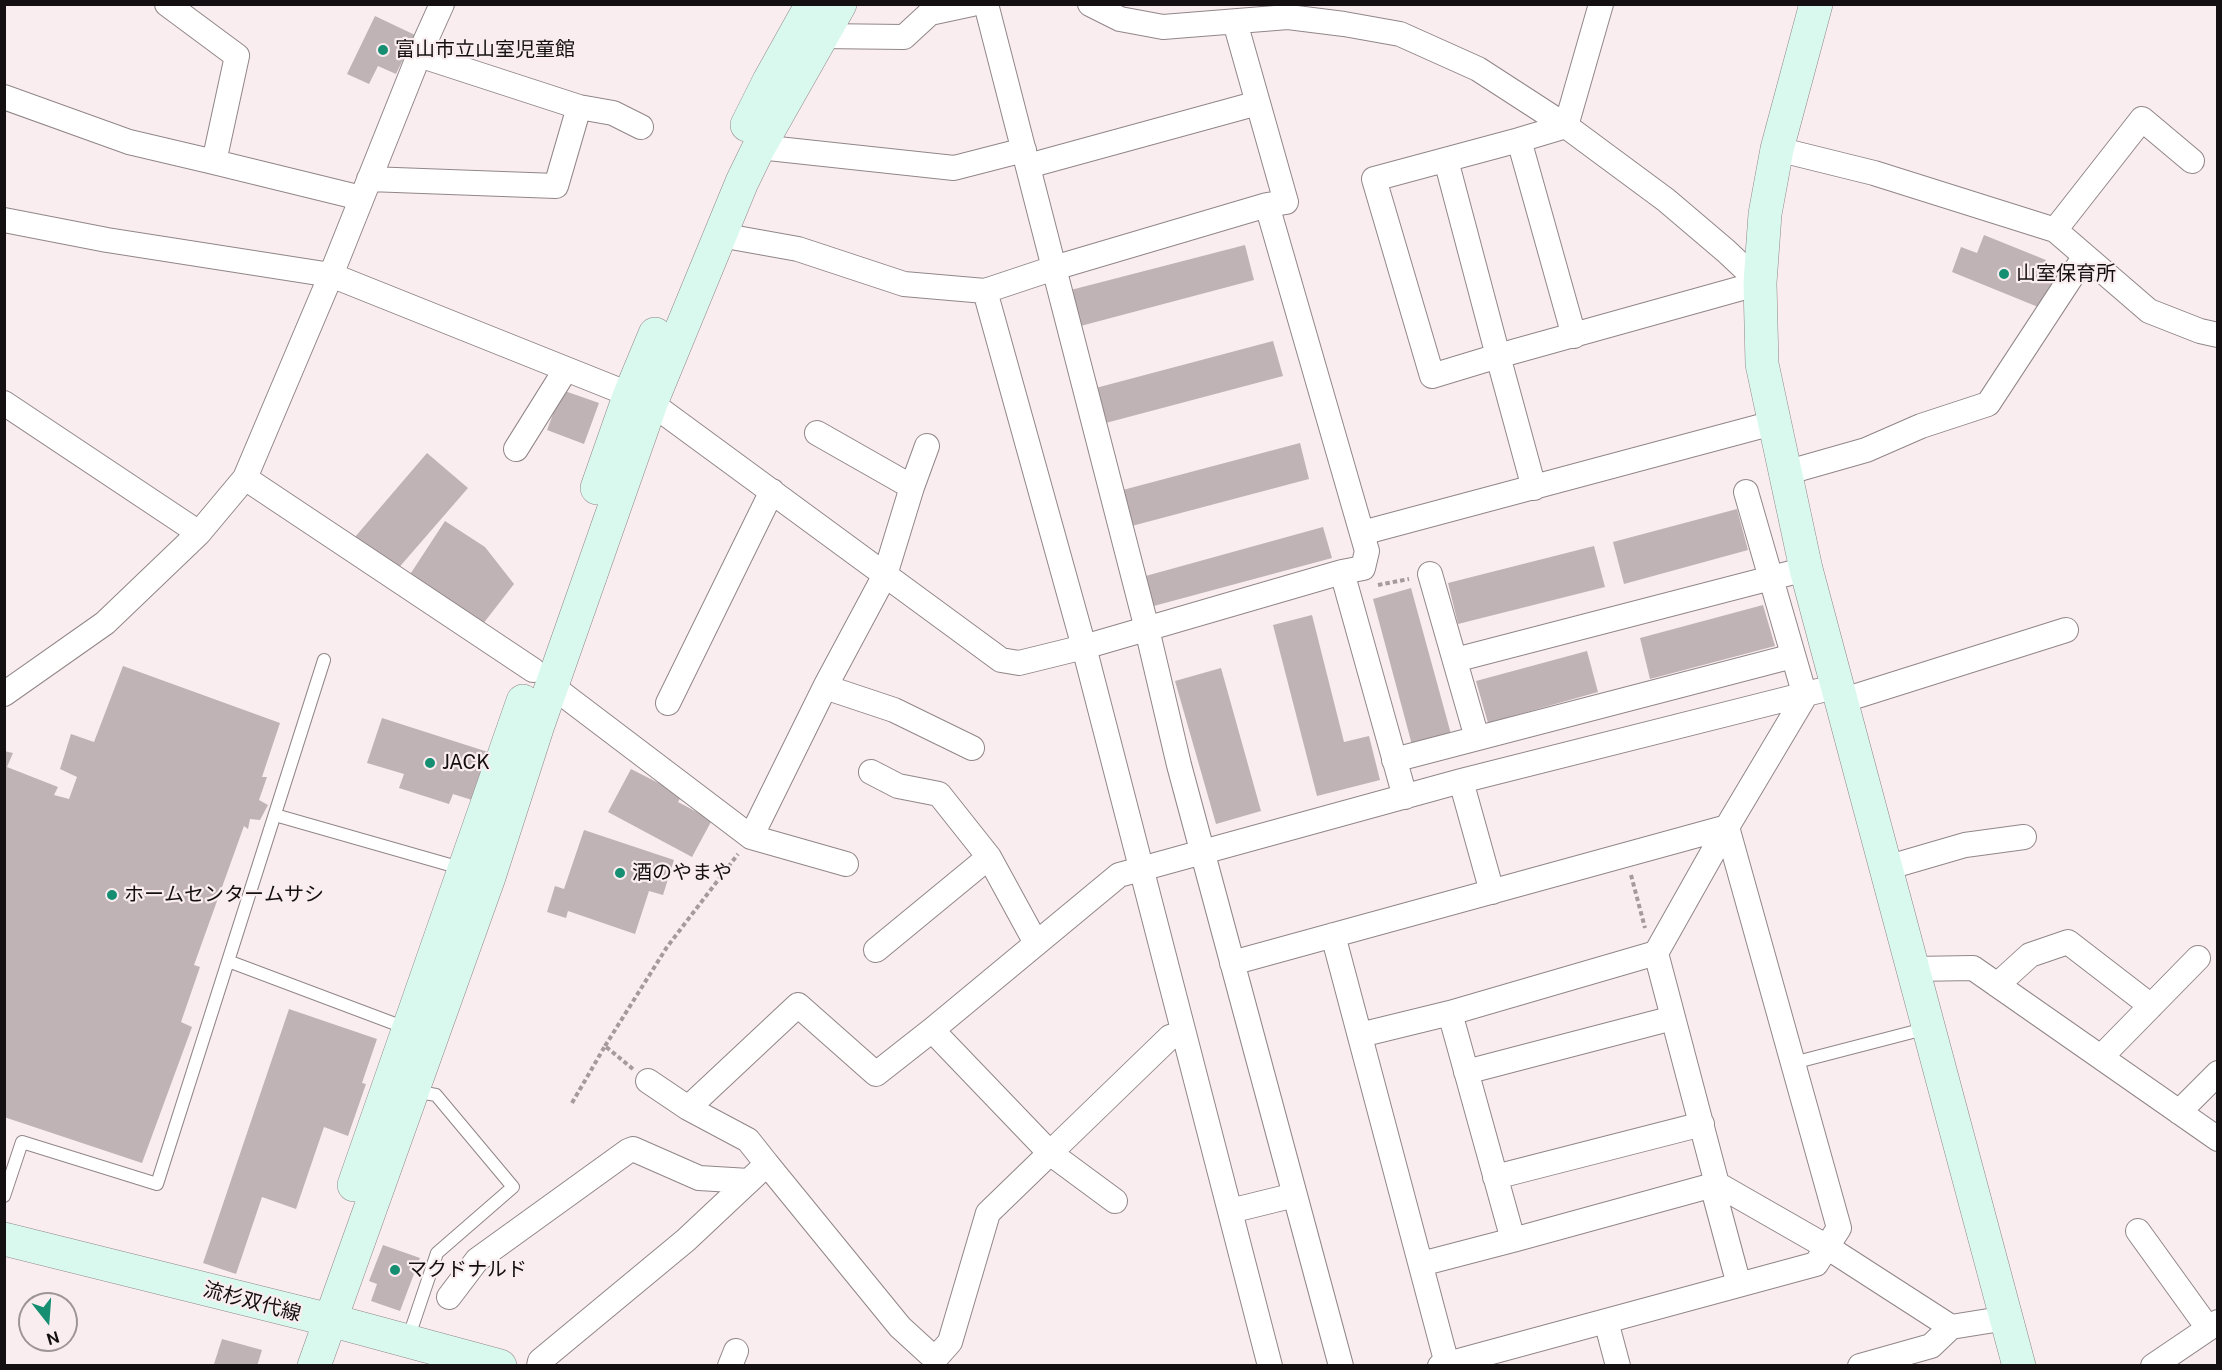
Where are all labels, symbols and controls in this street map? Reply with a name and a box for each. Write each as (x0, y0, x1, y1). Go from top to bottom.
place label: 富山市立山室児童館 (395, 38, 575, 62)
marker: 富山市立山室児童館 (376, 43, 390, 57)
place label: 山室保育所 (2016, 262, 2116, 286)
marker: 山室保育所 (1997, 267, 2011, 281)
place label: JACK (442, 751, 490, 775)
marker: JACK (423, 756, 437, 770)
place label: 酒のやまや (632, 861, 732, 885)
marker: 酒のやまや (613, 866, 627, 880)
place label: ホームセンタームサシ (124, 883, 324, 907)
marker: ホームセンタームサシ (105, 888, 119, 902)
place label: マクドナルド (407, 1258, 527, 1282)
marker: マクドナルド (388, 1263, 402, 1277)
street label: 流杉双代線 (201, 1277, 303, 1327)
north arrow (18, 1292, 78, 1352)
text: N (44, 1327, 62, 1349)

